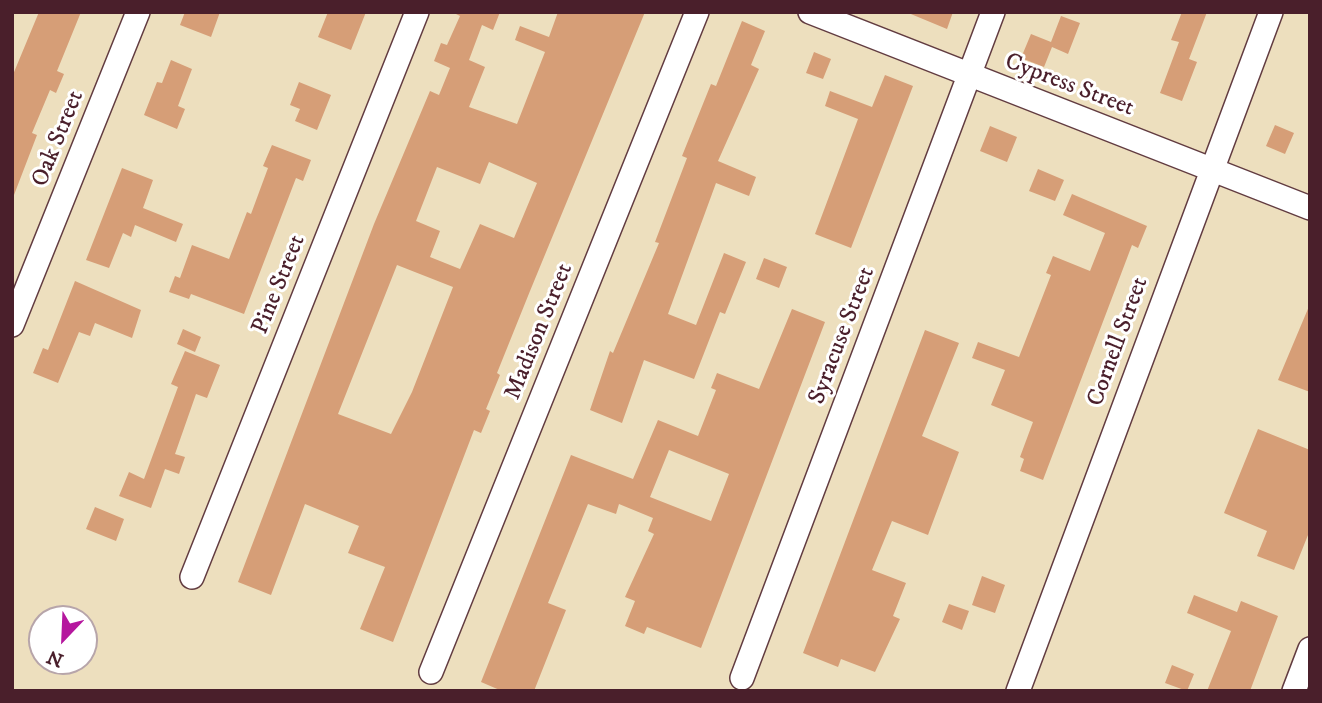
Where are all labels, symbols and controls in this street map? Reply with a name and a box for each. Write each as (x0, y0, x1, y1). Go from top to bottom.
street label: Cypress Street (1000, 48, 1138, 124)
street label: Oak Street (27, 87, 91, 191)
street label: Pine Street (247, 231, 313, 339)
street label: Madison Street (500, 260, 580, 404)
street label: Syracuse Street (804, 263, 882, 409)
street label: Cornell Street (1082, 274, 1156, 410)
north arrow (28, 605, 98, 675)
text: N (44, 644, 67, 672)

